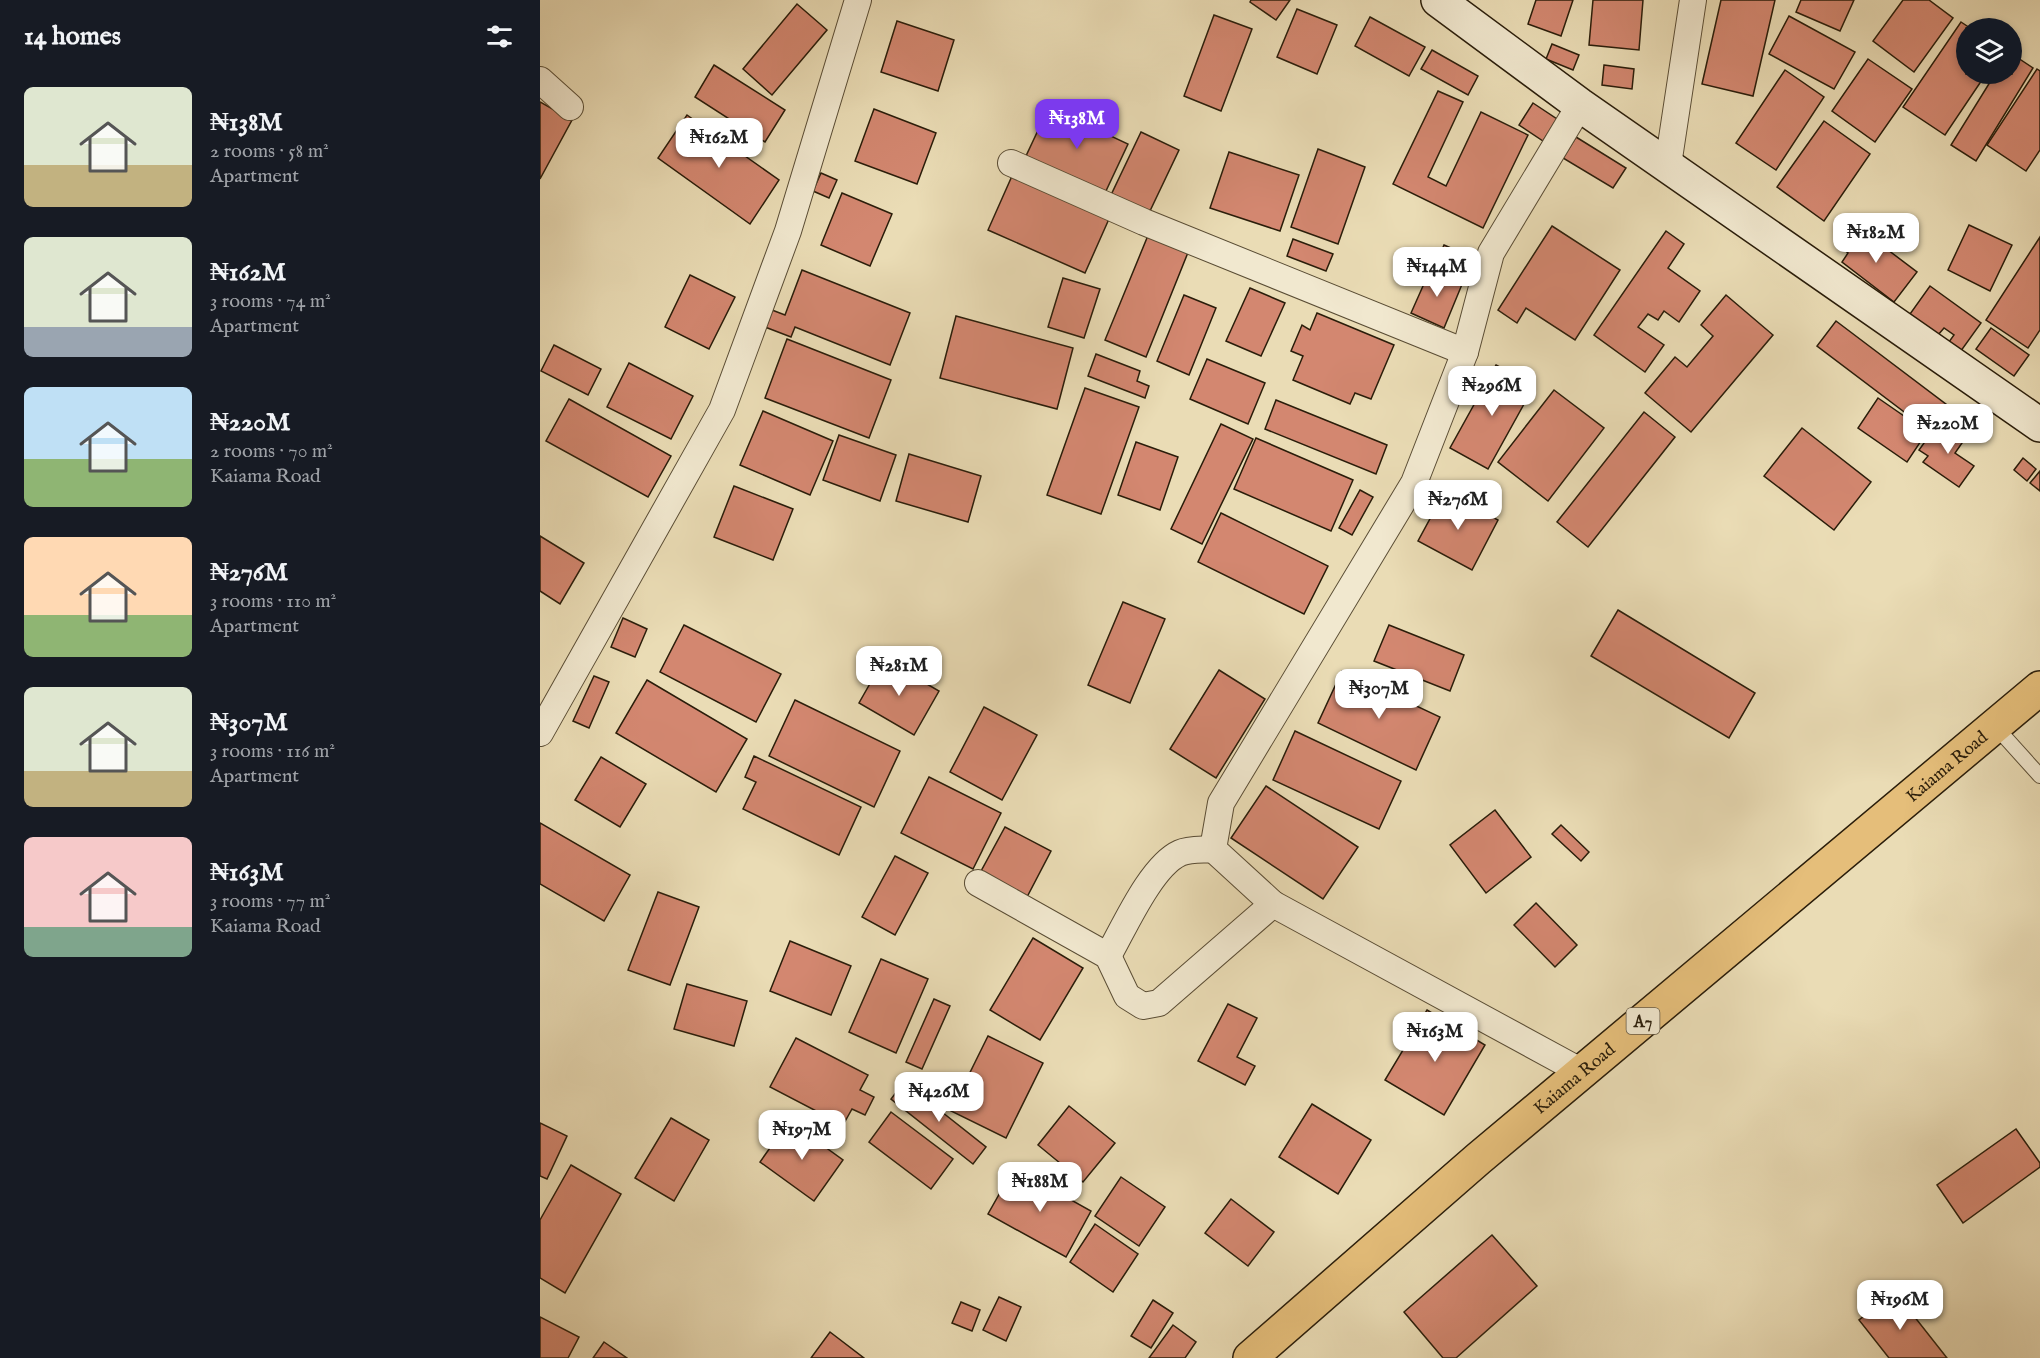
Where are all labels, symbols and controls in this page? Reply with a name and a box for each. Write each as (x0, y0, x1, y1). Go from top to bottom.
map controls (1956, 18, 2022, 84)
button: layers (1956, 18, 2022, 84)
text: 14 homes (24, 20, 121, 53)
icon: filters (483, 20, 516, 53)
pin: ₦138M (1035, 99, 1119, 150)
text: ₦138M (210, 106, 283, 139)
text: ₦138M (1049, 106, 1105, 131)
icon: home (72, 111, 144, 183)
pin: ₦162M (677, 118, 761, 169)
text: ₦162M (690, 125, 748, 150)
text: 2 rooms · 58 m² (210, 139, 329, 164)
text: Apartment (210, 164, 299, 189)
pin: ₦182M (1834, 213, 1918, 264)
text: ₦182M (1847, 220, 1905, 245)
pin: ₦144M (1395, 247, 1479, 298)
text: ₦144M (1407, 254, 1467, 279)
text: ₦162M (210, 256, 286, 289)
icon: home (72, 261, 144, 333)
text: 3 rooms · 74 m² (210, 289, 331, 314)
text: Apartment (210, 314, 299, 339)
pin: ₦296M (1450, 366, 1534, 417)
text: ₦296M (1462, 373, 1522, 398)
pin: ₦220M (1906, 404, 1990, 455)
text: ₦220M (210, 406, 290, 439)
icon: home (72, 411, 144, 483)
text: ₦220M (1917, 411, 1979, 436)
text: 2 rooms · 70 m² (210, 439, 333, 464)
text: Kaiama Road (210, 464, 321, 489)
pin: ₦276M (1416, 480, 1500, 531)
text: ₦276M (1428, 487, 1488, 512)
text: ₦276M (210, 556, 288, 589)
icon: home (72, 561, 144, 633)
text: 3 rooms · 110 m² (210, 589, 336, 614)
text: Apartment (210, 614, 299, 639)
pin: ₦281M (857, 646, 941, 697)
text: ₦281M (870, 653, 928, 678)
pin: ₦307M (1337, 669, 1421, 720)
text: ₦307M (1349, 676, 1409, 701)
text: ₦307M (210, 706, 288, 739)
icon: home (72, 711, 144, 783)
street label: Kaiama Road (1902, 726, 1993, 808)
text: 3 rooms · 116 m² (210, 739, 335, 764)
text: Apartment (210, 764, 299, 789)
text: ₦163M (210, 856, 284, 889)
icon: home (72, 861, 144, 933)
text: 3 rooms · 77 m² (210, 889, 330, 914)
text: Kaiama Road (210, 914, 321, 939)
road number: A7 (1626, 1008, 1660, 1034)
pin: ₦163M (1393, 1012, 1477, 1063)
text: ₦163M (1407, 1019, 1463, 1044)
street label: Kaiama Road (1529, 1039, 1621, 1120)
pin: ₦426M (897, 1072, 981, 1123)
text: ₦426M (909, 1079, 969, 1104)
pin: ₦197M (760, 1110, 844, 1161)
text: ₦197M (773, 1117, 831, 1142)
pin: ₦188M (998, 1162, 1082, 1213)
text: ₦188M (1012, 1169, 1068, 1194)
pin: ₦196M (1858, 1280, 1942, 1331)
text: ₦196M (1871, 1287, 1929, 1312)

